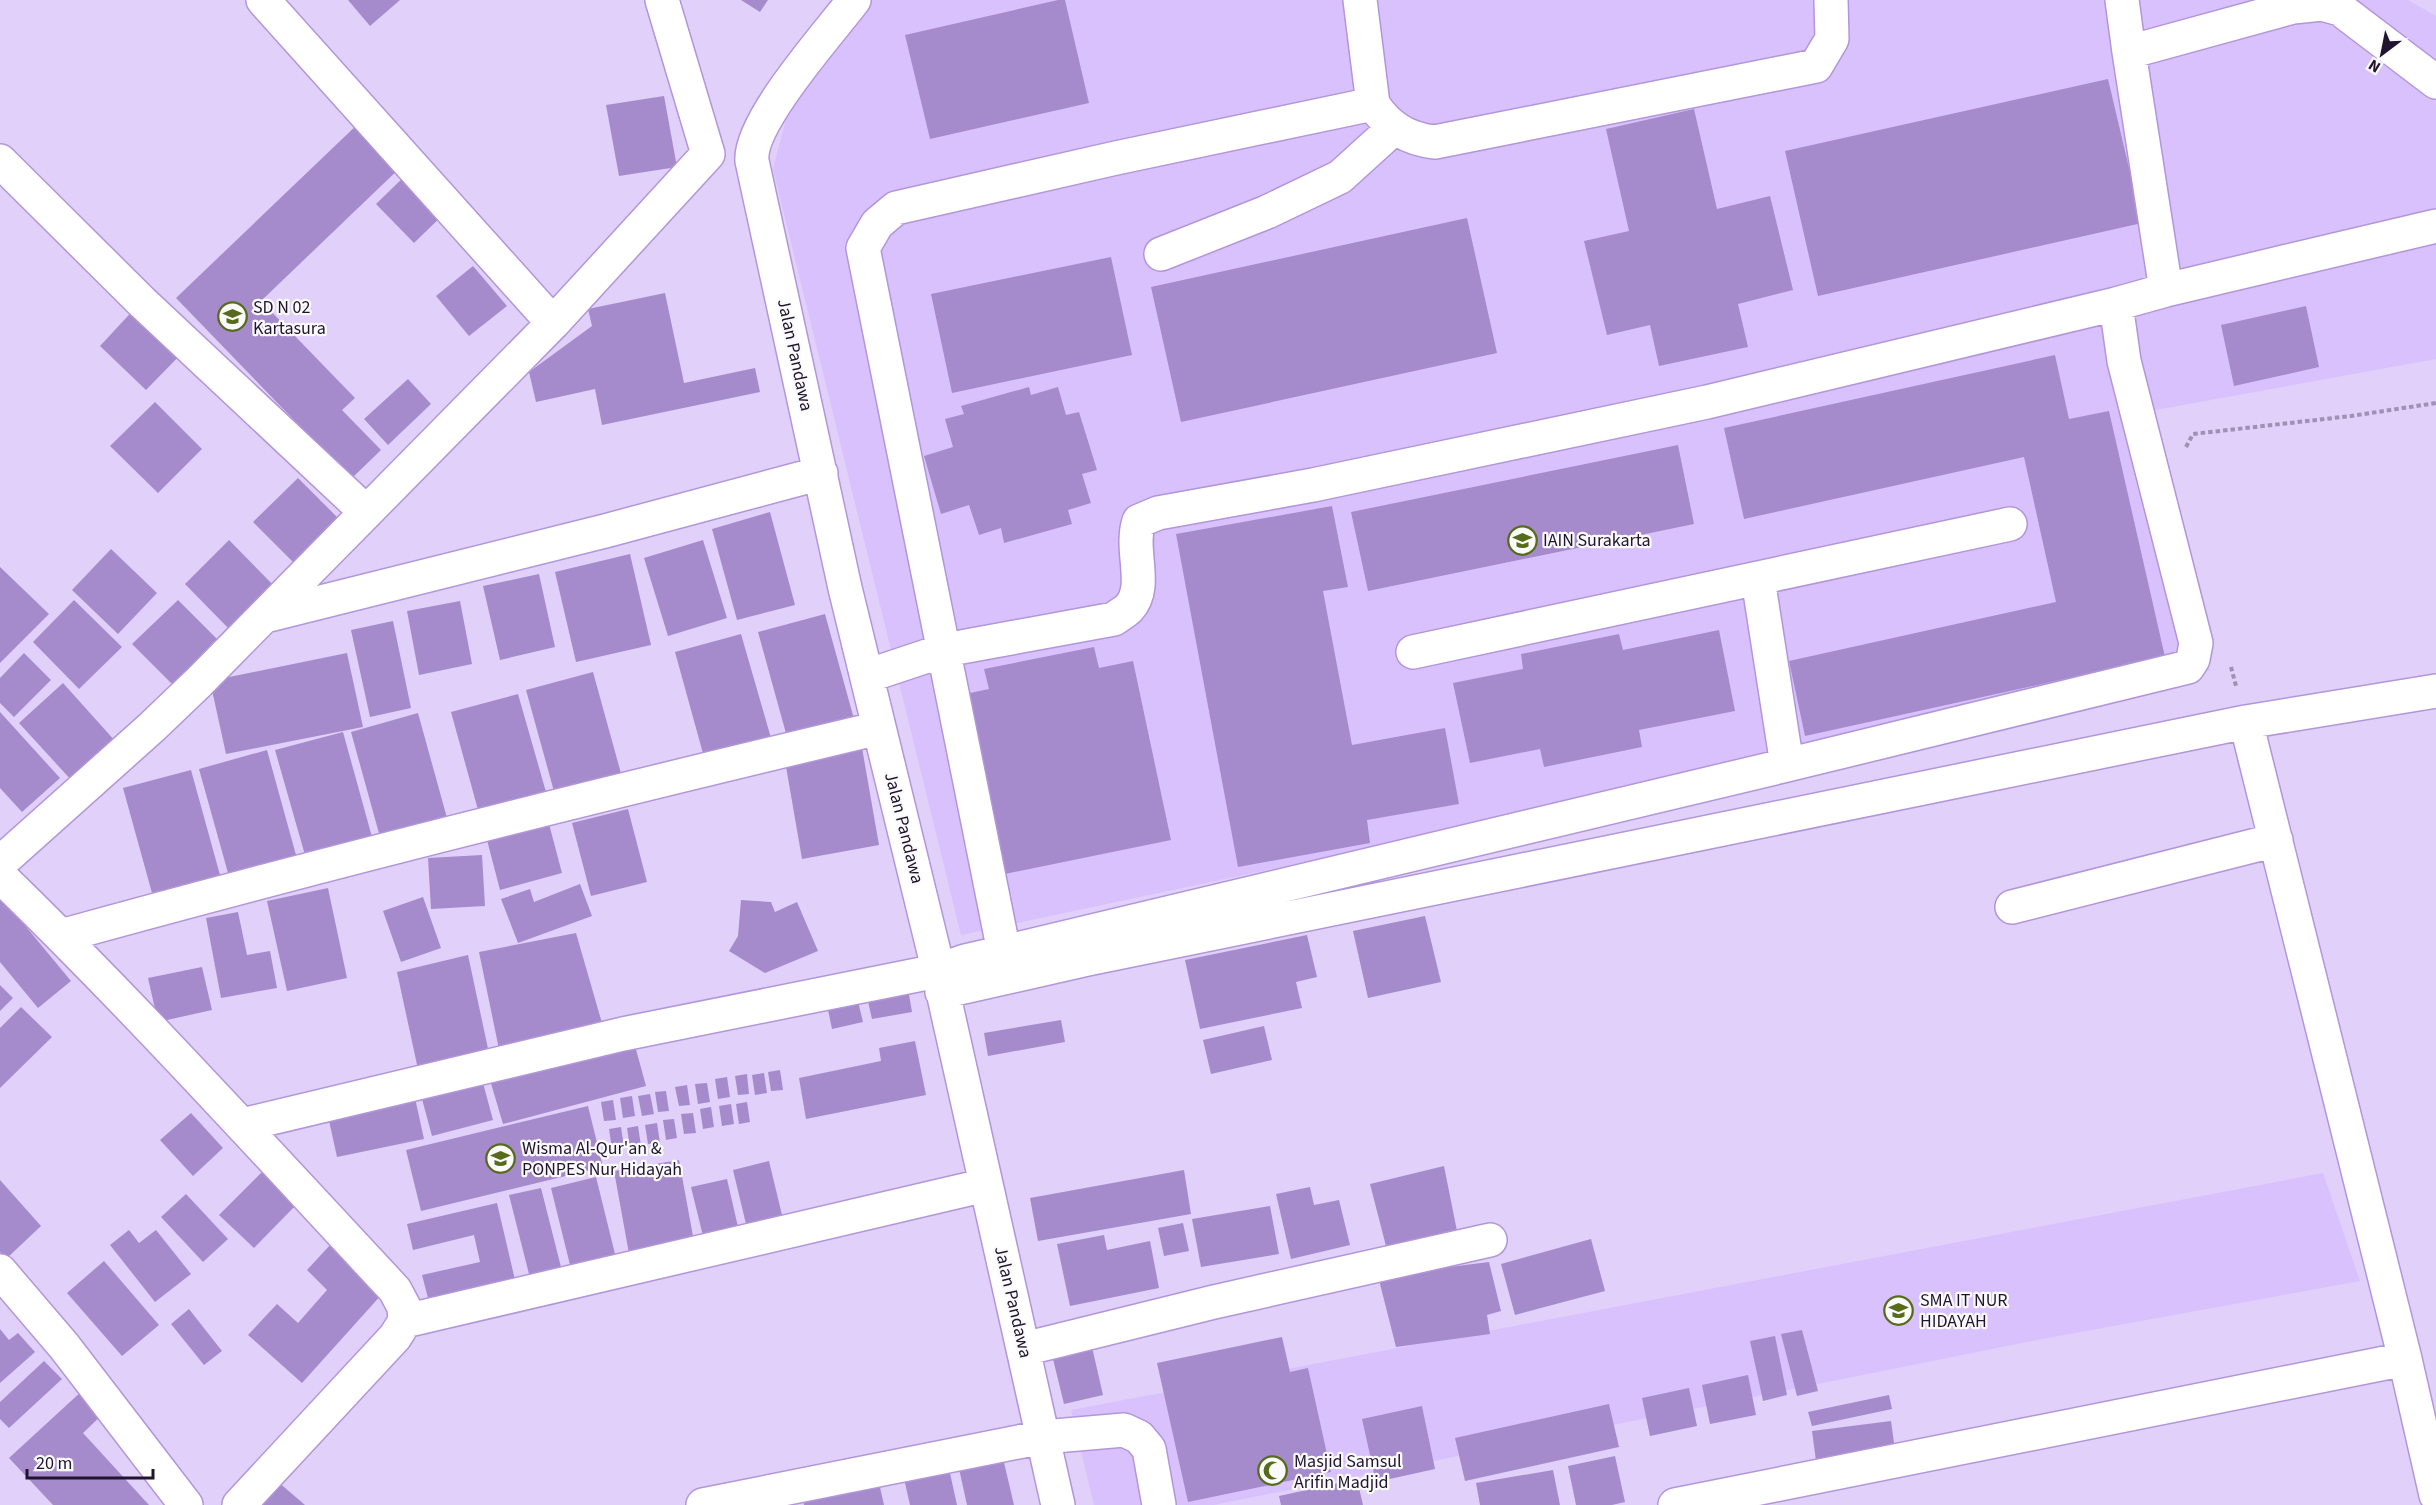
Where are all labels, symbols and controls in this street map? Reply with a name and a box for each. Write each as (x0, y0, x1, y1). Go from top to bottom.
north arrow (2352, 24, 2412, 84)
text: N (2364, 54, 2385, 78)
place label: SD N 02 Kartasura (253, 295, 326, 341)
street label: Jalan Pandawa (771, 297, 819, 413)
school or university icon: SD N 02 Kartasura (216, 301, 248, 333)
school or university icon: IAIN Surakarta (1506, 524, 1538, 556)
place label: IAIN Surakarta (1543, 528, 1651, 553)
street label: Jalan Pandawa (878, 770, 930, 886)
place label: Wisma Al-Qur'an & PONPES Nur Hidayah (522, 1136, 682, 1182)
school or university icon: Wisma Al-Qur'an & PONPES Nur Hidayah (485, 1142, 517, 1174)
street label: Jalan Pandawa (988, 1244, 1038, 1360)
place label: SMA IT NUR HIDAYAH (1920, 1288, 2008, 1334)
school or university icon: SMA IT NUR HIDAYAH (1883, 1294, 1915, 1326)
scale bar (27, 1442, 153, 1480)
place label: Masjid Samsul Arifin Madjid (1294, 1449, 1402, 1495)
text: 20 m (36, 1451, 72, 1476)
mosque icon: Masjid Samsul Arifin Madjid (1257, 1455, 1289, 1487)

